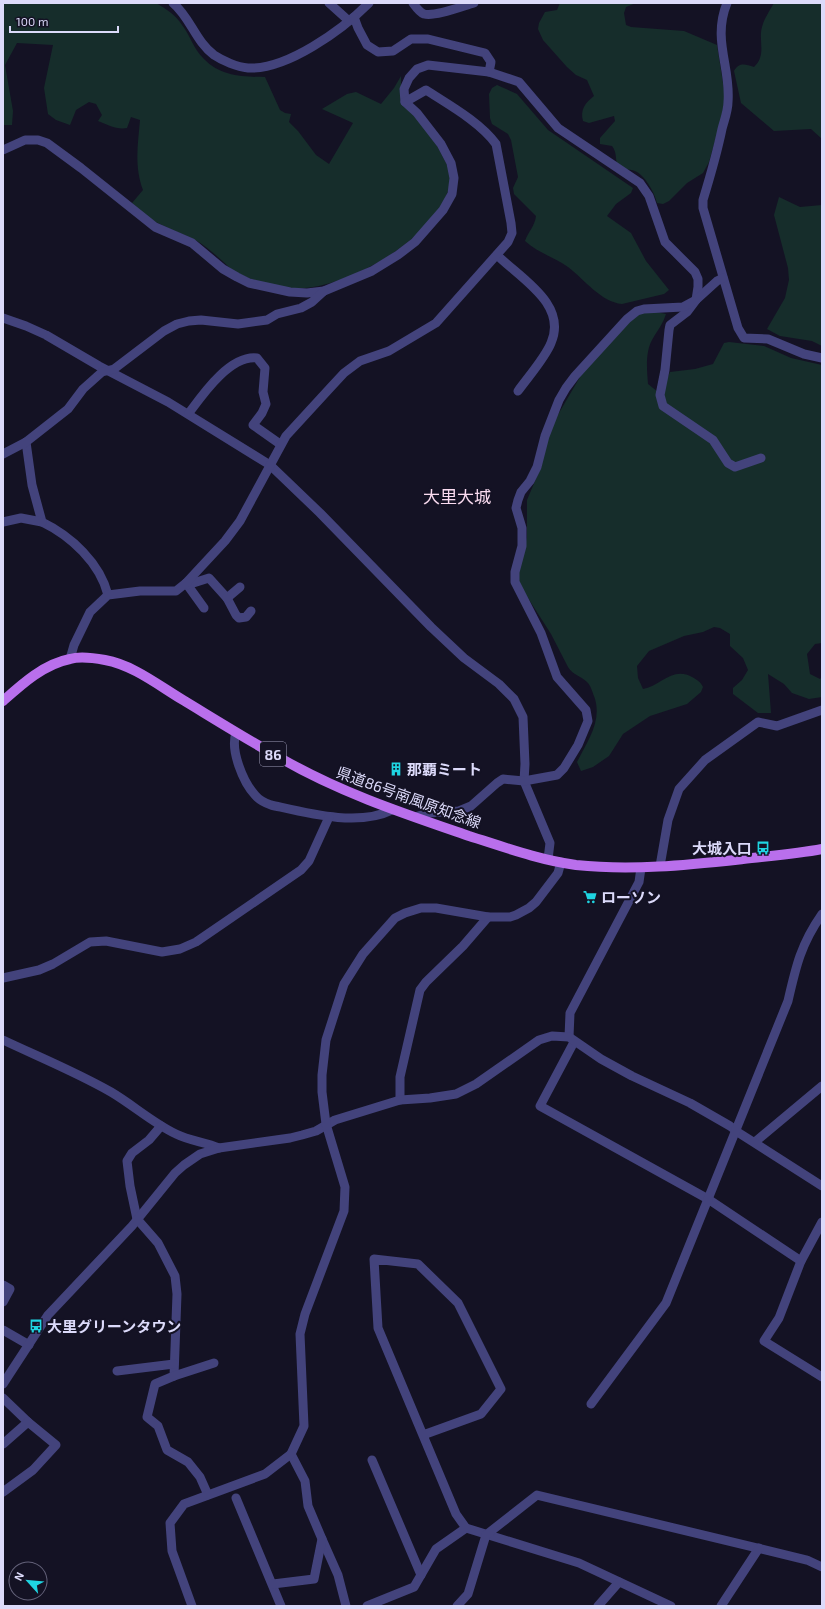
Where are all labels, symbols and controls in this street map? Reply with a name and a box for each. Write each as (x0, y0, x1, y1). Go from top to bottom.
scale bar (10, 8, 118, 34)
text: 100 m (16, 14, 48, 28)
district label: 大里大城 (423, 486, 491, 506)
road number: 86 (260, 742, 286, 766)
place label: 那覇ミート (407, 760, 482, 778)
building icon: 那覇ミート (388, 761, 404, 777)
street label: 県道86号南風原知念線 (334, 762, 484, 832)
place label: 大城入口 (692, 839, 752, 857)
bus stop icon: 大城入口 (755, 840, 771, 856)
place label: ローソン (601, 888, 661, 906)
supermarket icon: ローソン (582, 889, 598, 905)
place label: 大里グリーンタウン (47, 1317, 181, 1335)
bus stop icon: 大里グリーンタウン (28, 1318, 44, 1334)
north arrow (8, 1561, 48, 1601)
text: N (11, 1570, 26, 1583)

